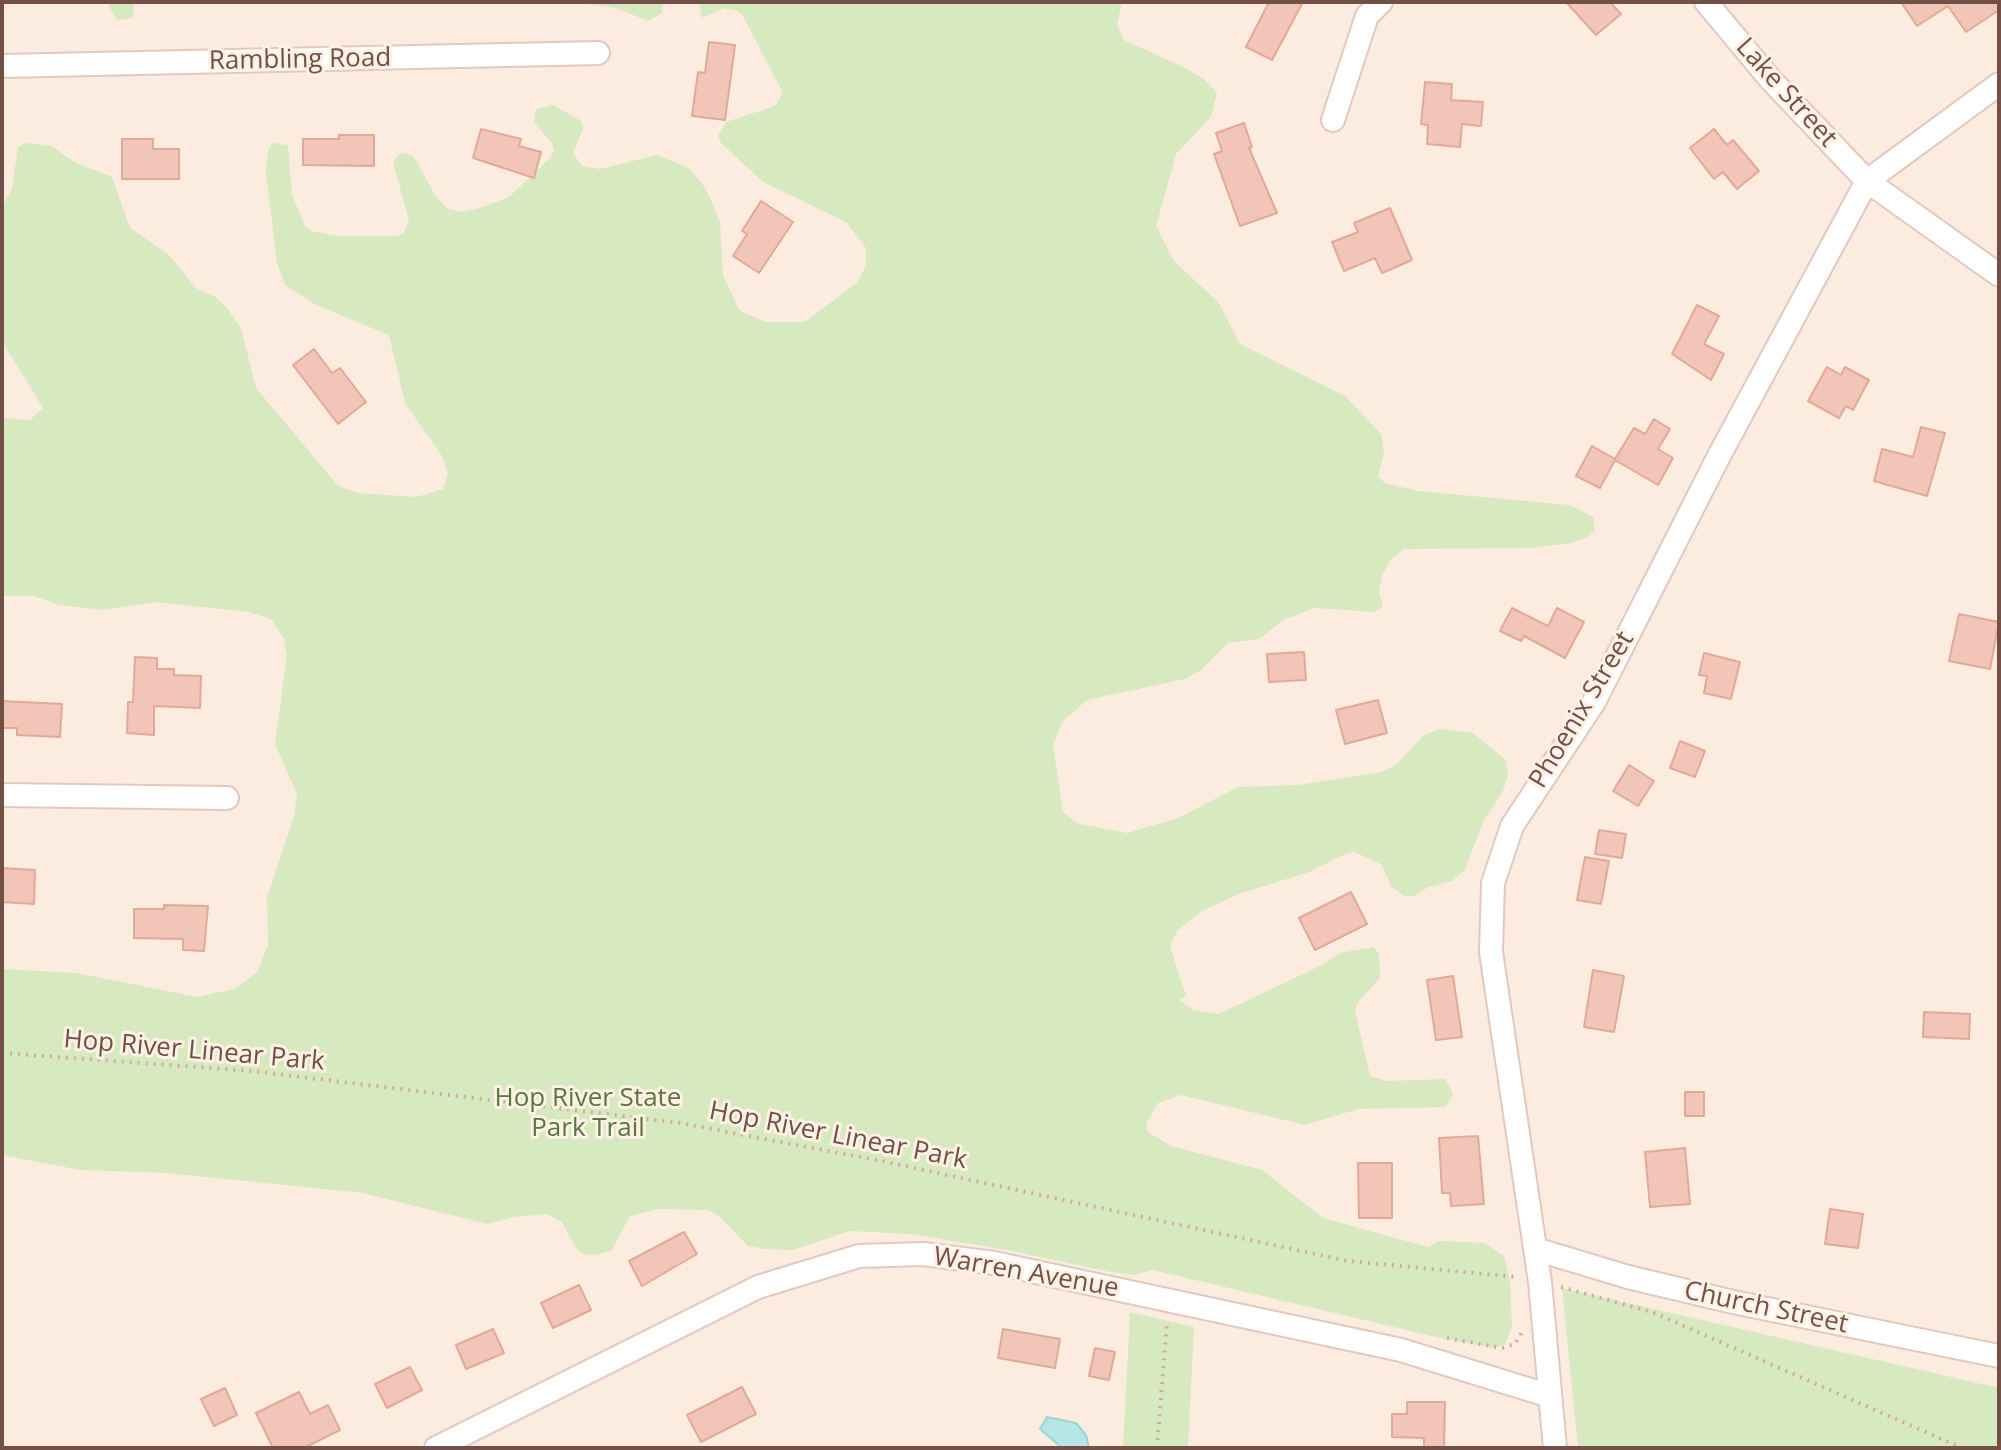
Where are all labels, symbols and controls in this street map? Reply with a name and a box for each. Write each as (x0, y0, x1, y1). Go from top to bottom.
street label: Lake Street (1729, 32, 1843, 154)
street label: Rambling Road (209, 43, 391, 77)
street label: Phoenix Street (1523, 626, 1641, 794)
street label: Hop River Linear Park (62, 1024, 326, 1078)
park label: Hop River State Park Trail (495, 1083, 681, 1144)
street label: Hop River Linear Park (706, 1096, 970, 1176)
street label: Warren Avenue (931, 1241, 1121, 1305)
street label: Church Street (1681, 1275, 1851, 1341)

